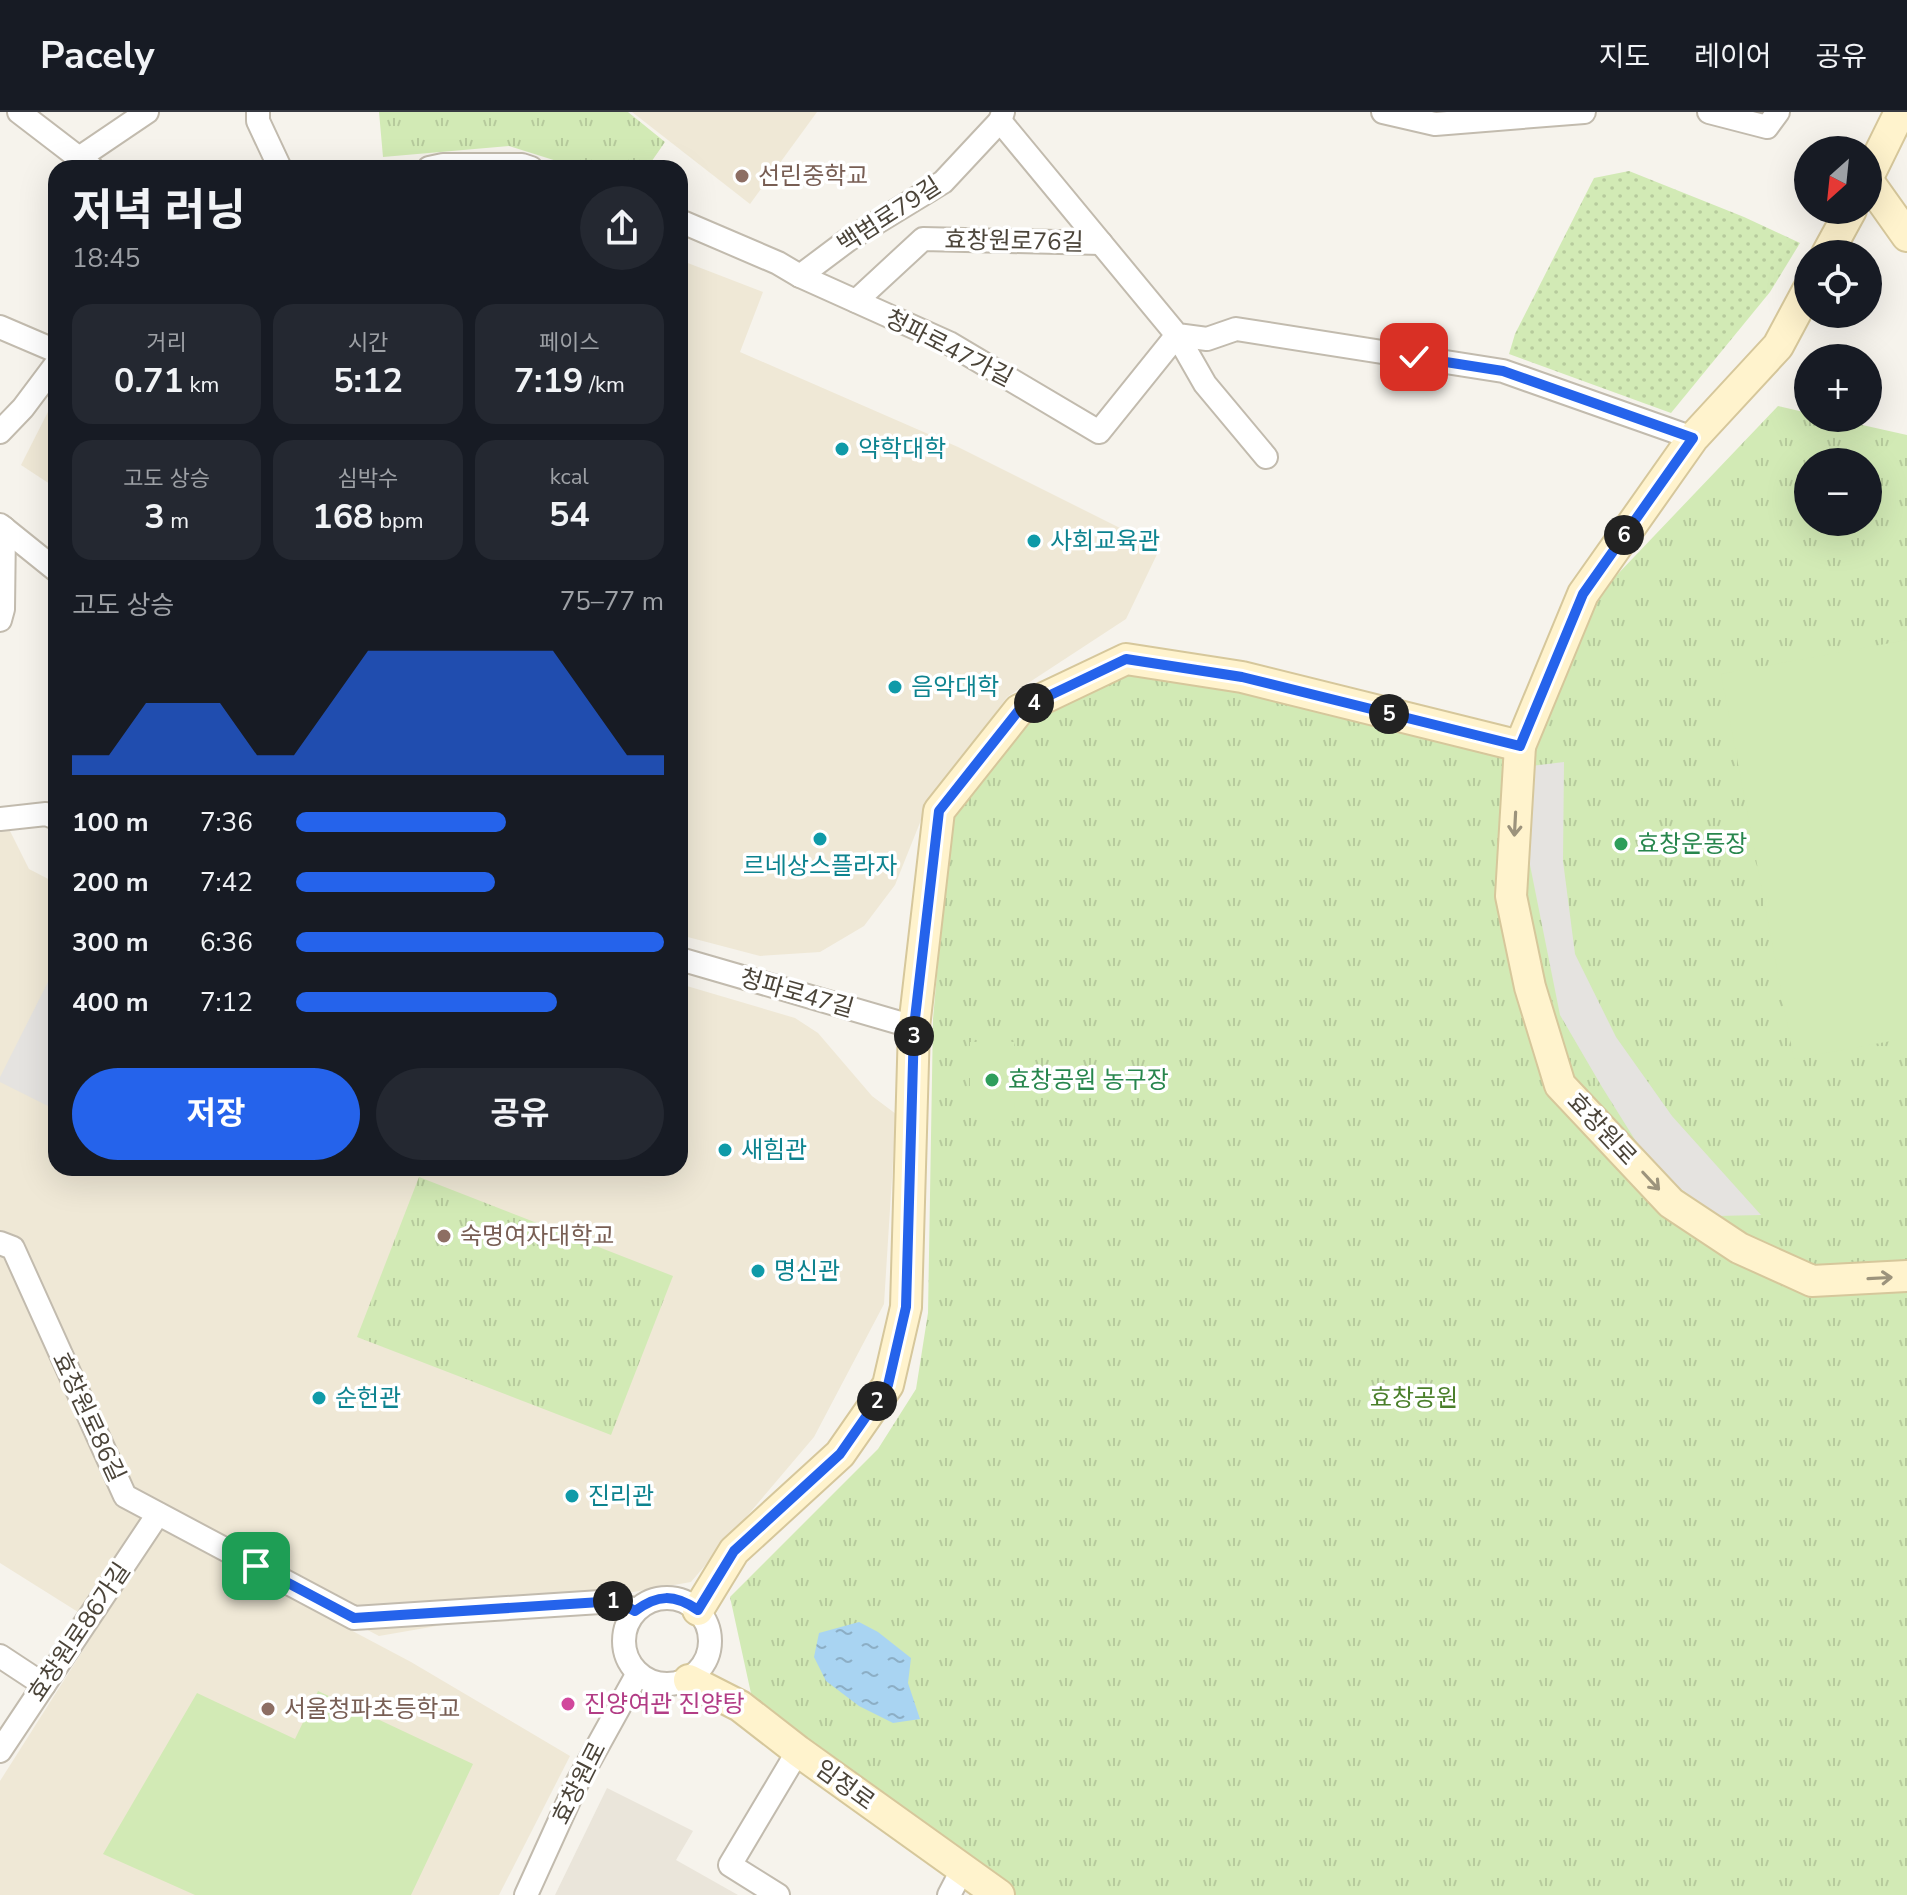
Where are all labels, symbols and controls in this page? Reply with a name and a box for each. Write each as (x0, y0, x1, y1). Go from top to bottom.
text: Pacely (40, 30, 154, 81)
text: 지도 (1599, 38, 1650, 76)
text: 레이어 (1694, 38, 1771, 76)
text: 공유 (1815, 38, 1867, 76)
north arrow (1794, 136, 1882, 224)
map controls (1794, 136, 1882, 536)
place label: 선린중학교 (758, 160, 868, 192)
marker: 선린중학교 (733, 167, 751, 185)
street label: 백범로79길 (831, 170, 947, 260)
text: 저녁 러닝 (72, 181, 246, 241)
button: share (580, 186, 664, 270)
street label: 효창원로76길 (944, 224, 1084, 258)
button: locate (1794, 240, 1882, 328)
text: 18:45 (72, 241, 140, 276)
street label: 청파로47가길 (880, 302, 1018, 394)
pin (1380, 323, 1448, 391)
text: 거리 (146, 328, 187, 358)
text: 시간 (348, 328, 388, 358)
text: 페이스 (539, 328, 600, 358)
icon: check (1392, 335, 1436, 379)
button: + (1794, 344, 1882, 432)
text: 0.71 (114, 358, 184, 404)
text: 5:12 (333, 358, 403, 404)
text: 7:19 (514, 358, 583, 404)
text: km (184, 370, 219, 400)
text: /km (583, 370, 625, 400)
place label: 약학대학 (858, 433, 946, 465)
marker: 약학대학 (833, 440, 851, 458)
button: − (1794, 448, 1882, 536)
text: kcal (550, 462, 589, 492)
text: 고도 상승 (123, 464, 210, 494)
text: 심박수 (338, 464, 398, 494)
text: 54 (549, 492, 590, 538)
text: 3 (144, 494, 165, 540)
text: 168 (312, 494, 374, 540)
text: m (165, 506, 189, 536)
text: bpm (374, 506, 424, 536)
pin: 6 (1604, 515, 1644, 555)
text: 6 (1617, 520, 1631, 550)
place label: 사회교육관 (1050, 525, 1160, 557)
marker: 사회교육관 (1025, 532, 1043, 550)
text: 75–77 m (560, 584, 664, 619)
text: 고도 상승 (72, 588, 174, 623)
place label: 음악대학 (911, 671, 999, 703)
marker: 음악대학 (886, 678, 904, 696)
pin: 4 (1014, 683, 1054, 723)
text: 4 (1027, 688, 1041, 718)
pin: 5 (1369, 694, 1409, 734)
text: 5 (1382, 699, 1396, 729)
text: 100 m (72, 805, 149, 840)
text: 7:36 (200, 805, 253, 840)
one-way arrow (1507, 810, 1522, 837)
place label: 효창운동장 (1637, 828, 1747, 860)
marker: 르네상스플라자 (811, 830, 829, 848)
marker: 효창운동장 (1612, 835, 1630, 853)
place label: 르네상스플라자 (743, 850, 897, 882)
text: 200 m (72, 865, 149, 900)
text: 7:42 (200, 865, 253, 900)
text: 300 m (72, 925, 149, 960)
text: 6:36 (200, 925, 253, 960)
street label: 청파로47길 (736, 961, 858, 1025)
text: 400 m (72, 985, 149, 1020)
text: 7:12 (200, 985, 253, 1020)
pin: 3 (894, 1016, 934, 1056)
text: 3 (907, 1021, 921, 1051)
place label: 효창공원 농구장 (1008, 1064, 1169, 1096)
button: 저장 (72, 1068, 360, 1160)
button: 공유 (376, 1068, 664, 1160)
marker: 효창공원 농구장 (983, 1071, 1001, 1089)
street label: 효창원로 (1560, 1086, 1644, 1172)
place label: 새힘관 (741, 1134, 807, 1166)
marker: 새힘관 (716, 1141, 734, 1159)
one-way arrow (1641, 1171, 1660, 1191)
place label: 숙명여자대학교 (460, 1220, 615, 1252)
marker: 숙명여자대학교 (435, 1227, 453, 1245)
place label: 명신관 (774, 1255, 840, 1287)
marker: 명신관 (749, 1262, 767, 1280)
one-way arrow (1866, 1270, 1893, 1285)
street label: 효창원로86길 (45, 1347, 133, 1487)
pin: 2 (857, 1381, 897, 1421)
place label: 순헌관 (335, 1382, 401, 1414)
park label: 효창공원 (1370, 1382, 1458, 1414)
text: 2 (870, 1386, 884, 1416)
marker: 순헌관 (310, 1389, 328, 1407)
place label: 진리관 (588, 1480, 654, 1512)
marker: 진리관 (563, 1487, 581, 1505)
pin (222, 1532, 290, 1600)
icon: arrive (234, 1544, 278, 1588)
street label: 효창원로86가길 (21, 1556, 137, 1708)
pin: 1 (593, 1581, 633, 1621)
text: 1 (606, 1586, 620, 1616)
place label: 진양여관 진양탕 (584, 1688, 745, 1720)
place label: 서울청파초등학교 (284, 1693, 461, 1725)
marker: 진양여관 진양탕 (559, 1695, 577, 1713)
marker: 서울청파초등학교 (259, 1700, 277, 1718)
street label: 효창원로 (545, 1736, 613, 1830)
street label: 임정로 (809, 1753, 881, 1817)

